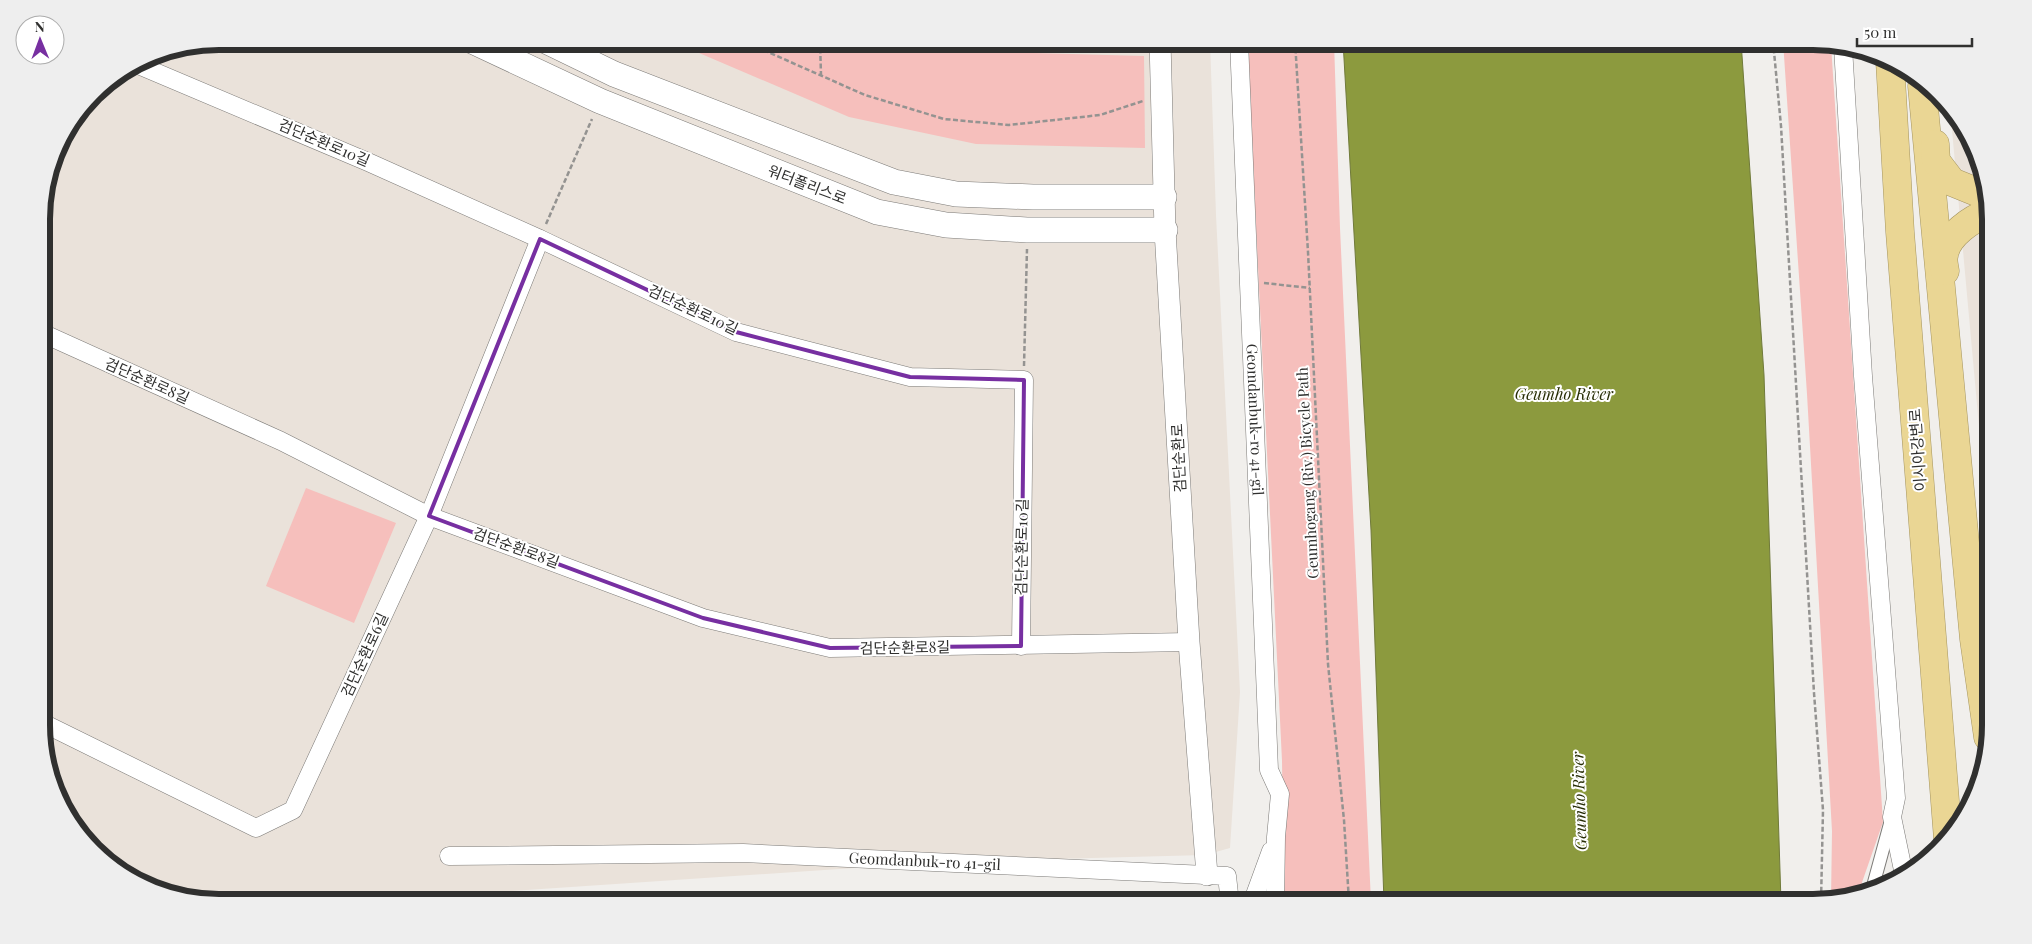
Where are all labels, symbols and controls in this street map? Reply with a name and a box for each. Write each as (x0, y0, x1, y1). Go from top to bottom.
north arrow (15, 15, 65, 65)
scale bar (1857, 15, 1972, 47)
text: N (35, 17, 45, 36)
text: 50 m (1864, 22, 1897, 42)
street label: 검단순환로10길 (276, 114, 373, 170)
street label: 워터폴리스로 (765, 160, 850, 208)
street label: 검단순환로10길 (645, 279, 742, 339)
street label: Geomdanbuk-ro 41-gil (1242, 343, 1269, 496)
street label: 검단순환로8길 (102, 353, 193, 408)
street label: Geumhogang (Riv.) Bicycle Path (1291, 367, 1323, 579)
water label: Geumho River (1515, 383, 1614, 404)
street label: 이시아강변로 (1904, 408, 1930, 492)
street label: 검단순환로 (1166, 423, 1190, 493)
street label: 검단순환로10길 (1010, 498, 1032, 596)
street label: 검단순환로8길 (470, 522, 562, 572)
street label: 검단순환로6길 (336, 609, 392, 700)
street label: 검단순환로8길 (860, 636, 950, 658)
water label: Geumho River (1566, 750, 1591, 850)
street label: Geomdanbuk-ro 41-gil (848, 847, 1001, 874)

